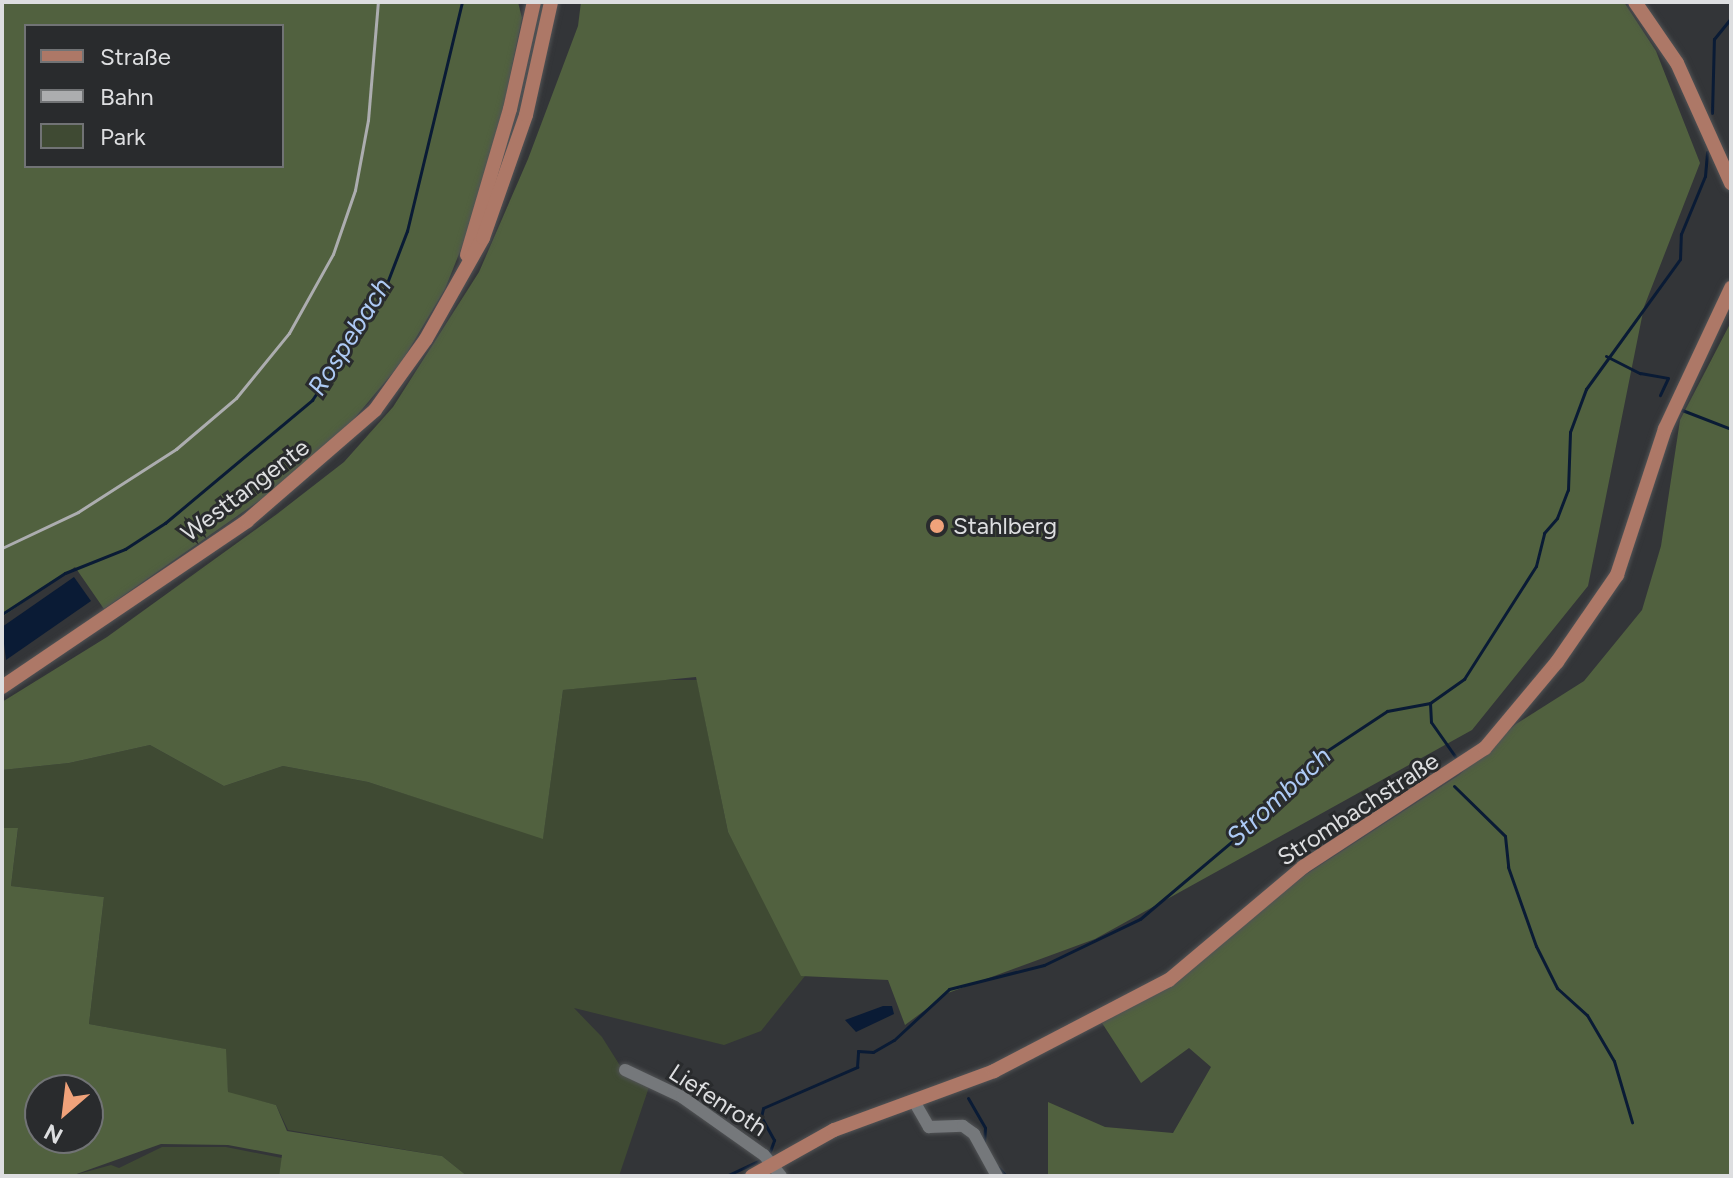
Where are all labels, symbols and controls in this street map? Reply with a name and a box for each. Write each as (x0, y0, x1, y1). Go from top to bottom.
legend (24, 24, 284, 168)
text: Straße (100, 42, 171, 71)
text: Bahn (100, 82, 154, 111)
text: Park (100, 122, 146, 151)
water label: Rospebach (302, 273, 398, 401)
street label: Westtangente (175, 433, 315, 547)
place label: Stahlberg (953, 512, 1057, 540)
marker: Stahlberg (928, 517, 946, 535)
water label: Strombach (1220, 741, 1338, 853)
street label: Strombachstraße (1272, 746, 1444, 872)
street label: Liefenroth (664, 1058, 772, 1142)
north arrow (24, 1074, 104, 1154)
text: N (40, 1118, 67, 1150)

